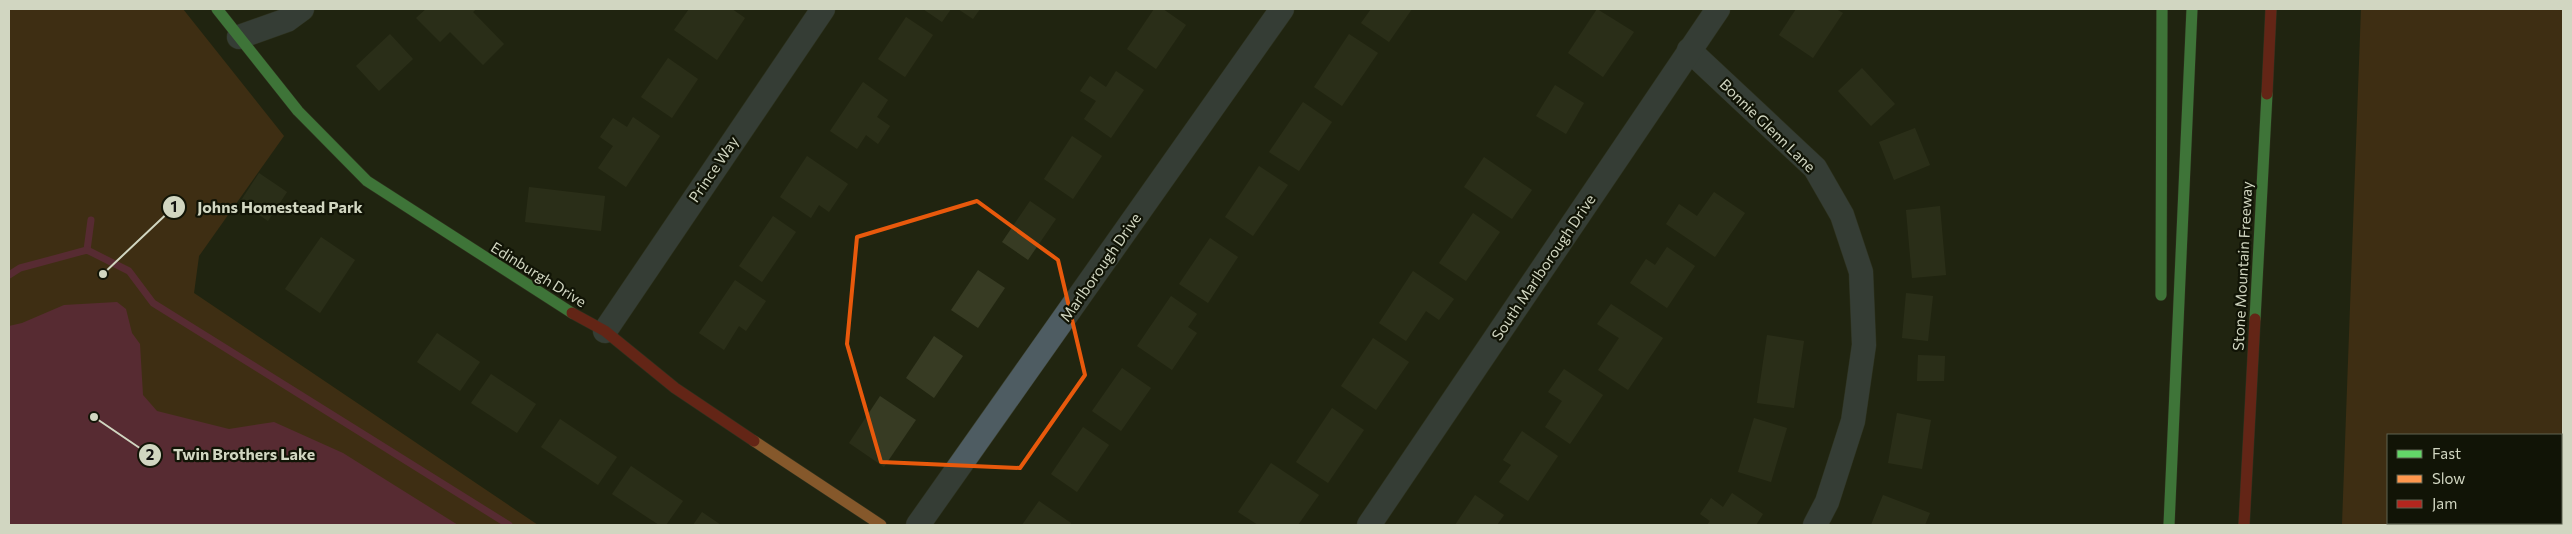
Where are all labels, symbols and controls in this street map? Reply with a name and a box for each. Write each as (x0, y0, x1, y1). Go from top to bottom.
street label: Bonnie Glenn Lane (1716, 75, 1820, 175)
street label: Prince Way (684, 132, 742, 206)
street label: Stone Mountain Freeway (2229, 181, 2255, 351)
street label: South Marlborough Drive (1487, 190, 1599, 343)
callout: Johns Homestead Park (162, 192, 372, 223)
text: 1 (171, 197, 177, 215)
text: Johns Homestead Park (197, 197, 364, 216)
street label: Marlborough Drive (1056, 209, 1144, 325)
street label: Edinburgh Drive (488, 237, 590, 311)
legend (2387, 434, 2562, 524)
callout: Twin Brothers Lake (138, 439, 325, 470)
text: Twin Brothers Lake (173, 444, 315, 463)
text: Fast (2432, 444, 2461, 462)
text: 2 (146, 445, 154, 463)
text: Slow (2432, 469, 2465, 487)
text: Jam (2432, 494, 2457, 512)

